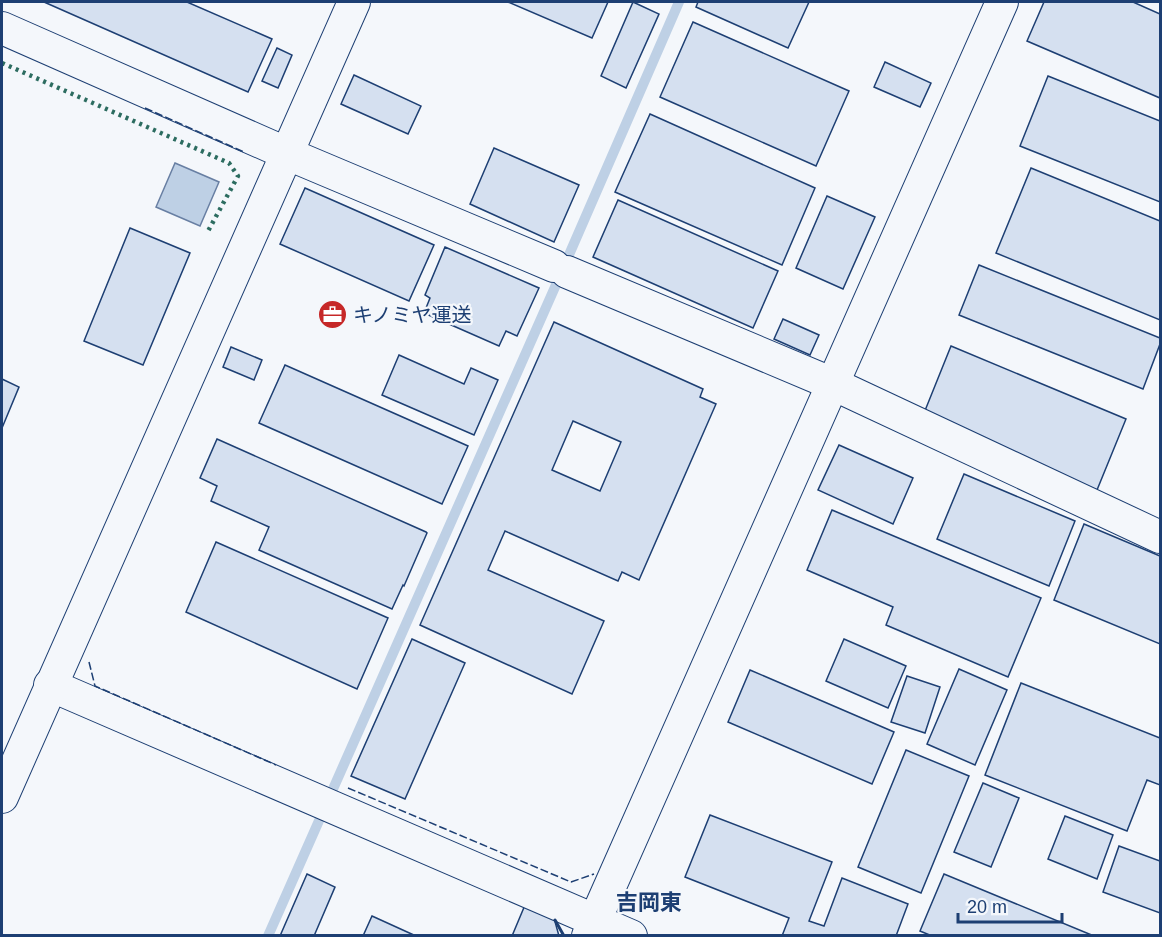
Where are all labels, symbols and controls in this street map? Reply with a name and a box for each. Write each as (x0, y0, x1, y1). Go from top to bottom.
office icon: キノミヤ運送 (316, 299, 348, 331)
place label: キノミヤ運送 (353, 304, 472, 326)
scale bar (958, 886, 1062, 924)
district label: 吉岡東 (616, 890, 682, 915)
text: 20 m (967, 897, 1007, 917)

